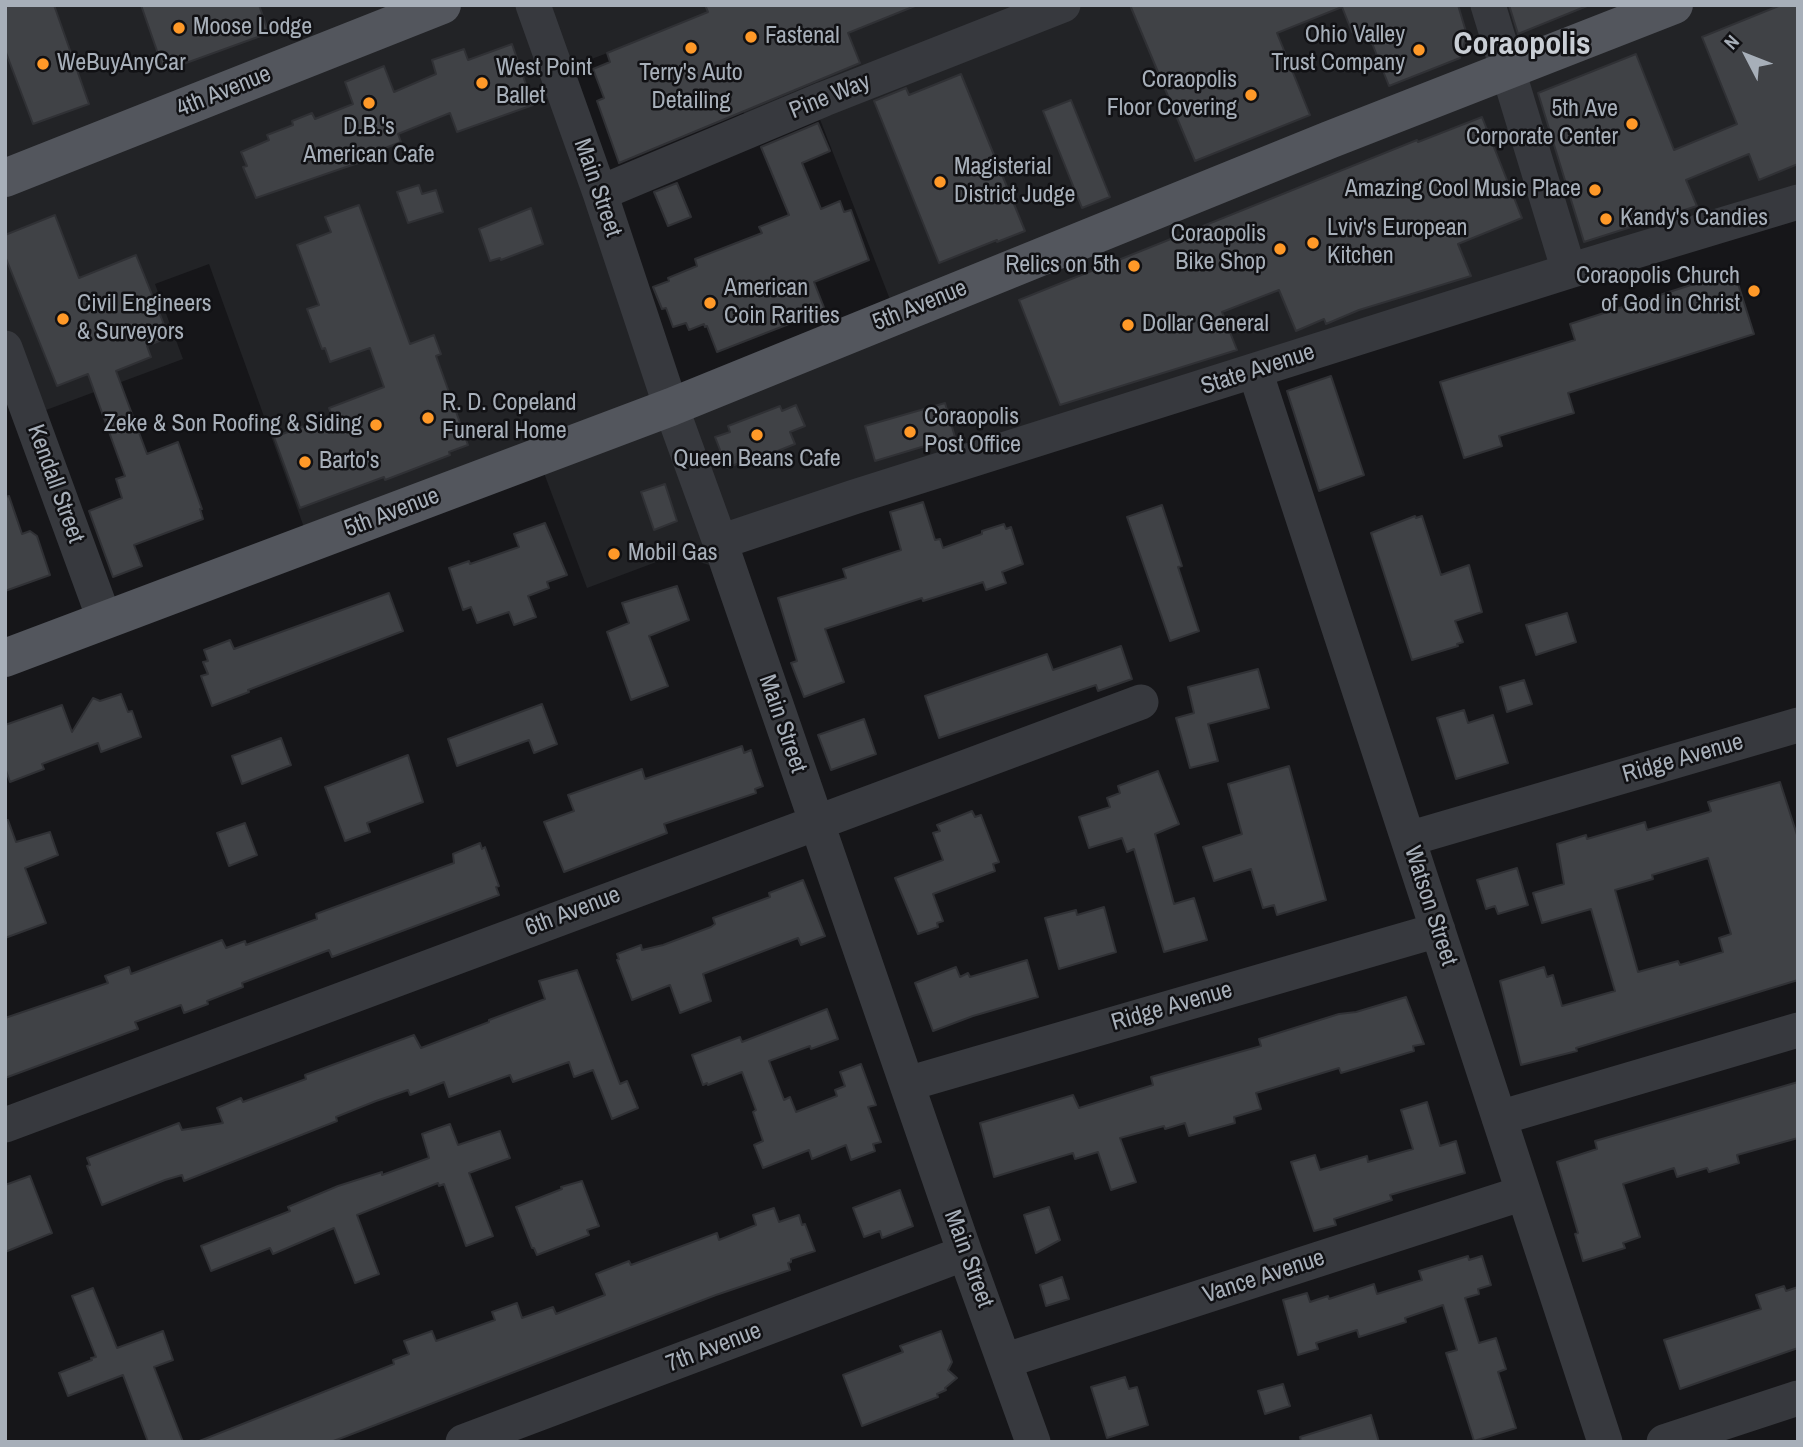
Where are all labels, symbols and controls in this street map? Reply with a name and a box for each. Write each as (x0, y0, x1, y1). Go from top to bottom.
place label: Moose Lodge (193, 14, 312, 42)
marker: Moose Lodge (171, 20, 187, 36)
north arrow (1712, 21, 1782, 91)
place label: Ohio Valley Trust Company (1271, 22, 1405, 78)
place label: Fastenal (765, 23, 840, 51)
district label: Coraopolis (1453, 26, 1591, 64)
marker: Fastenal (743, 29, 759, 45)
text: N (1718, 29, 1745, 55)
marker: Terry's Auto Detailing (683, 40, 699, 56)
marker: Ohio Valley Trust Company (1411, 42, 1427, 58)
place label: WeBuyAnyCar (57, 50, 186, 78)
place label: West Point Ballet (496, 55, 592, 111)
marker: WeBuyAnyCar (35, 56, 51, 72)
street label: 4th Avenue (173, 60, 275, 124)
place label: Terry's Auto Detailing (639, 60, 743, 116)
place label: Coraopolis Floor Covering (1107, 67, 1237, 123)
street label: Pine Way (785, 68, 875, 126)
marker: West Point Ballet (474, 75, 490, 91)
marker: Coraopolis Floor Covering (1243, 87, 1259, 103)
marker: D.B.'s American Cafe (361, 95, 377, 111)
place label: 5th Ave Corporate Center (1466, 96, 1618, 152)
place label: D.B.'s American Cafe (303, 114, 435, 170)
marker: 5th Ave Corporate Center (1624, 116, 1640, 132)
street label: Main Street (567, 135, 627, 241)
place label: Magisterial District Judge (954, 154, 1075, 210)
marker: Magisterial District Judge (932, 174, 948, 190)
place label: Amazing Cool Music Place (1345, 176, 1581, 204)
marker: Amazing Cool Music Place (1587, 182, 1603, 198)
place label: Kandy's Candies (1620, 205, 1768, 233)
marker: Kandy's Candies (1598, 211, 1614, 227)
place label: Lviv's European Kitchen (1327, 215, 1468, 271)
place label: Coraopolis Bike Shop (1171, 221, 1266, 277)
marker: Lviv's European Kitchen (1305, 235, 1321, 251)
marker: Coraopolis Bike Shop (1272, 241, 1288, 257)
place label: Relics on 5th (1005, 252, 1120, 280)
marker: Relics on 5th (1126, 258, 1142, 274)
place label: Coraopolis Church of God in Christ (1576, 263, 1740, 319)
street label: 5th Avenue (869, 274, 971, 338)
place label: American Coin Rarities (724, 275, 840, 331)
marker: Coraopolis Church of God in Christ (1746, 283, 1762, 299)
place label: Civil Engineers & Surveyors (77, 291, 212, 347)
marker: American Coin Rarities (702, 295, 718, 311)
marker: Civil Engineers & Surveyors (55, 311, 71, 327)
place label: Dollar General (1142, 311, 1269, 339)
marker: Dollar General (1120, 317, 1136, 333)
street label: State Avenue (1198, 338, 1318, 402)
place label: R. D. Copeland Funeral Home (442, 390, 577, 446)
place label: Coraopolis Post Office (924, 404, 1021, 460)
marker: R. D. Copeland Funeral Home (420, 410, 436, 426)
place label: Zeke & Son Roofing & Siding (104, 411, 362, 439)
marker: Zeke & Son Roofing & Siding (368, 417, 384, 433)
street label: Kendall Street (20, 421, 90, 547)
marker: Coraopolis Post Office (902, 424, 918, 440)
marker: Queen Beans Cafe (749, 427, 765, 443)
place label: Queen Beans Cafe (673, 446, 841, 474)
place label: Barto's (319, 448, 380, 476)
marker: Barto's (297, 454, 313, 470)
street label: 5th Avenue (341, 482, 443, 544)
place label: Mobil Gas (628, 540, 718, 568)
marker: Mobil Gas (606, 546, 622, 562)
street label: Main Street (752, 671, 812, 777)
street label: Ridge Avenue (1619, 728, 1747, 790)
street label: Watson Street (1397, 843, 1463, 969)
street label: 6th Avenue (522, 881, 624, 943)
street label: Ridge Avenue (1108, 976, 1236, 1038)
street label: Main Street (937, 1206, 999, 1312)
street label: Vance Avenue (1200, 1244, 1328, 1310)
street label: 7th Avenue (663, 1317, 765, 1379)

